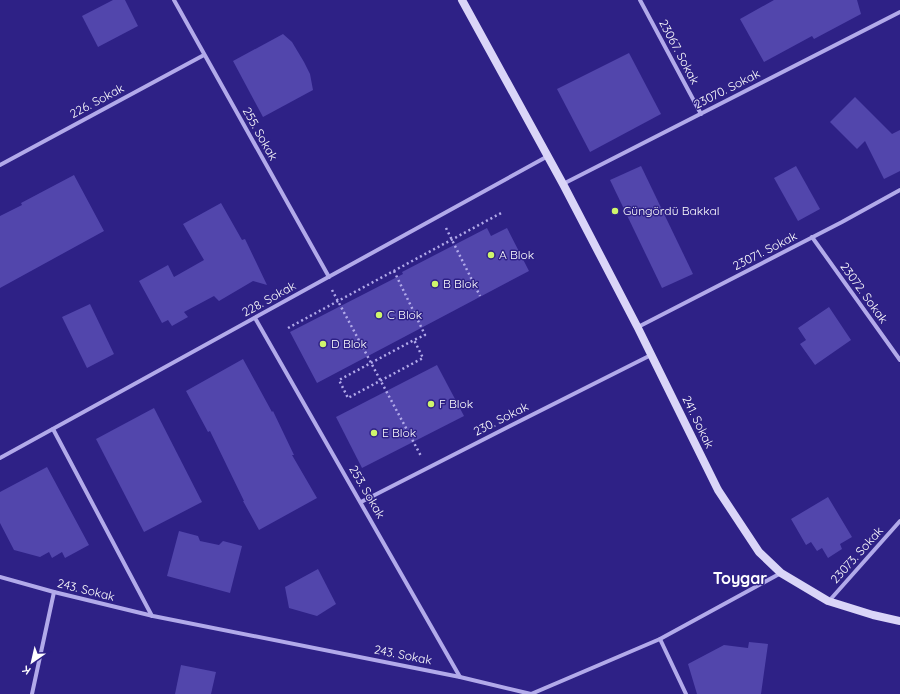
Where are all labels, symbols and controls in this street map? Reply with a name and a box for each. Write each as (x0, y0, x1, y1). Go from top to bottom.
street label: 23067. Sokak (656, 17, 703, 87)
street label: 23070. Sokak (691, 65, 762, 112)
street label: 226. Sokak (67, 80, 126, 121)
street label: 255. Sokak (240, 104, 281, 163)
place label: Güngördü Bakkal (623, 203, 720, 218)
marker: Güngördü Bakkal (610, 206, 620, 216)
street label: 23071. Sokak (730, 228, 799, 273)
place label: A Blok (499, 247, 534, 262)
marker: A Blok (486, 250, 496, 260)
street label: 23072. Sokak (837, 259, 892, 326)
place label: B Blok (443, 276, 478, 291)
street label: 228. Sokak (239, 278, 298, 319)
marker: B Blok (430, 279, 440, 289)
place label: C Blok (387, 307, 422, 322)
marker: C Blok (374, 310, 384, 320)
place label: D Blok (331, 336, 367, 351)
marker: D Blok (318, 339, 328, 349)
street label: 241. Sokak (679, 393, 718, 451)
place label: F Blok (439, 396, 473, 411)
street label: 230. Sokak (471, 398, 531, 439)
marker: F Blok (426, 399, 436, 409)
place label: E Blok (382, 425, 416, 440)
marker: E Blok (369, 428, 379, 438)
street label: 253. Sokak (346, 462, 389, 521)
street label: 23073. Sokak (827, 523, 886, 586)
district label: Toygar (713, 568, 767, 588)
street label: 243. Sokak (56, 575, 116, 604)
north arrow (12, 642, 52, 682)
street label: 243. Sokak (373, 642, 433, 667)
text: K (20, 662, 33, 678)

